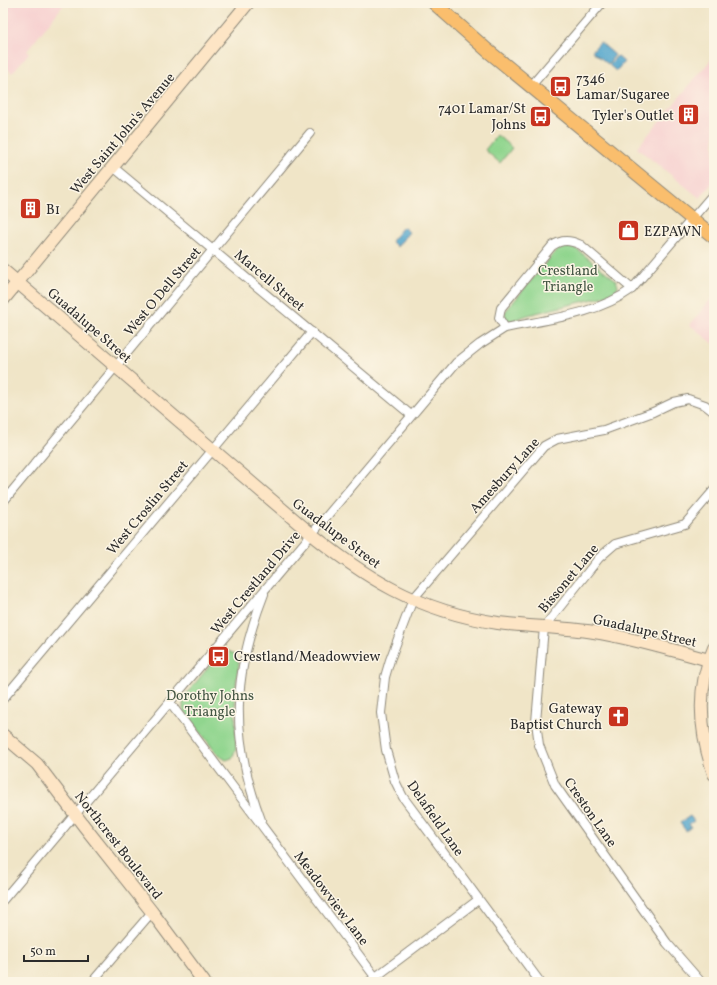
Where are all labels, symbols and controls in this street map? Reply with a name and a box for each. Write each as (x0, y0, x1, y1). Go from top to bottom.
street label: West Saint John's Avenue (67, 69, 180, 199)
place label: 7346 Lamar/Sugaree (576, 70, 670, 105)
bus stop icon: 7346 Lamar/Sugaree (547, 73, 573, 99)
place label: 7401 Lamar/St Johns (438, 100, 526, 135)
building icon: Tyler's Outlet (676, 102, 702, 128)
bus stop icon: 7401 Lamar/St Johns (528, 103, 554, 129)
place label: Tyler's Outlet (592, 107, 674, 126)
building icon: B1 (17, 196, 43, 222)
place label: B1 (46, 201, 60, 220)
shop icon: EZPAWN (615, 218, 641, 244)
place label: EZPAWN (644, 223, 701, 242)
street label: West O Dell Street (120, 243, 206, 341)
street label: Marcell Street (230, 246, 308, 316)
park label: Crestland Triangle (538, 262, 598, 297)
street label: Guadalupe Street (43, 284, 135, 368)
street label: Amesbury Lane (466, 434, 545, 518)
street label: West Croslin Street (103, 457, 193, 559)
street label: Guadalupe Street (288, 495, 384, 574)
street label: West Crestland Drive (207, 527, 306, 639)
street label: Bissonet Lane (535, 540, 604, 618)
street label: Guadalupe Street (591, 610, 699, 653)
bus stop icon: Crestland/Meadowview (206, 643, 232, 669)
place label: Crestland/Meadowview (234, 648, 381, 667)
park label: Dorothy Johns Triangle (166, 687, 254, 722)
place label: Gateway Baptist Church (510, 700, 602, 735)
church icon: Gateway Baptist Church (605, 703, 631, 729)
street label: Creston Lane (559, 774, 621, 852)
street label: Delafield Lane (402, 777, 468, 861)
street label: Northcrest Boulevard (70, 788, 166, 904)
street label: Meadowview Lane (289, 848, 373, 950)
scale bar (24, 937, 88, 963)
text: 50 m (30, 944, 56, 960)

